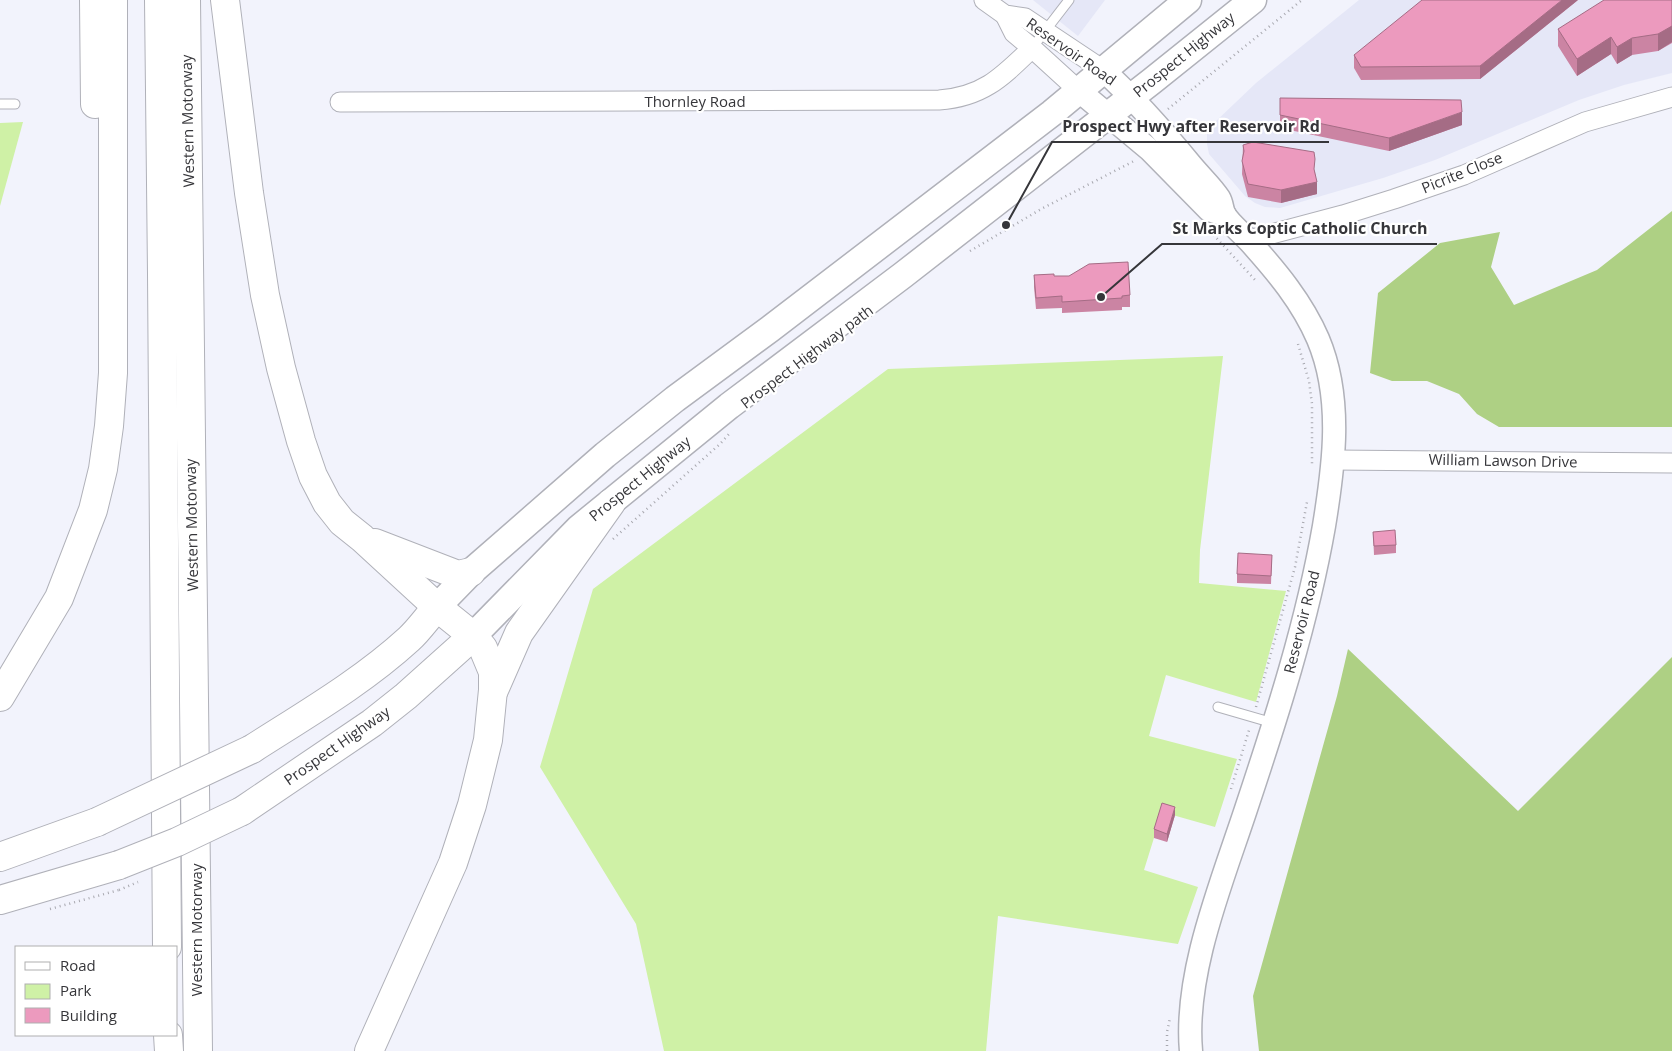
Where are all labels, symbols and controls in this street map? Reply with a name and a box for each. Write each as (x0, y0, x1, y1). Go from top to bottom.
street label: Prospect Highway (1128, 7, 1239, 101)
street label: Reservoir Road (1023, 13, 1121, 90)
street label: Western Motorway (176, 54, 198, 188)
street label: Thornley Road (644, 91, 746, 111)
callout: Prospect Hwy after Reservoir Rd (1052, 111, 1329, 142)
text: Prospect Hwy after Reservoir Rd (1062, 115, 1320, 137)
street label: Picrite Close (1418, 147, 1505, 197)
callout: St Marks Coptic Catholic Church (1162, 213, 1437, 244)
text: St Marks Coptic Catholic Church (1172, 217, 1428, 239)
street label: Prospect Highway path (736, 300, 877, 413)
street label: Prospect Highway (584, 431, 695, 525)
street label: William Lawson Drive (1428, 449, 1578, 471)
street label: Western Motorway (180, 458, 202, 592)
street label: Reservoir Road (1279, 568, 1323, 675)
street label: Prospect Highway (279, 701, 394, 789)
street label: Western Motorway (186, 863, 206, 996)
legend (15, 946, 178, 1036)
text: Road (60, 955, 96, 975)
text: Park (60, 980, 91, 1000)
text: Building (60, 1005, 117, 1025)

